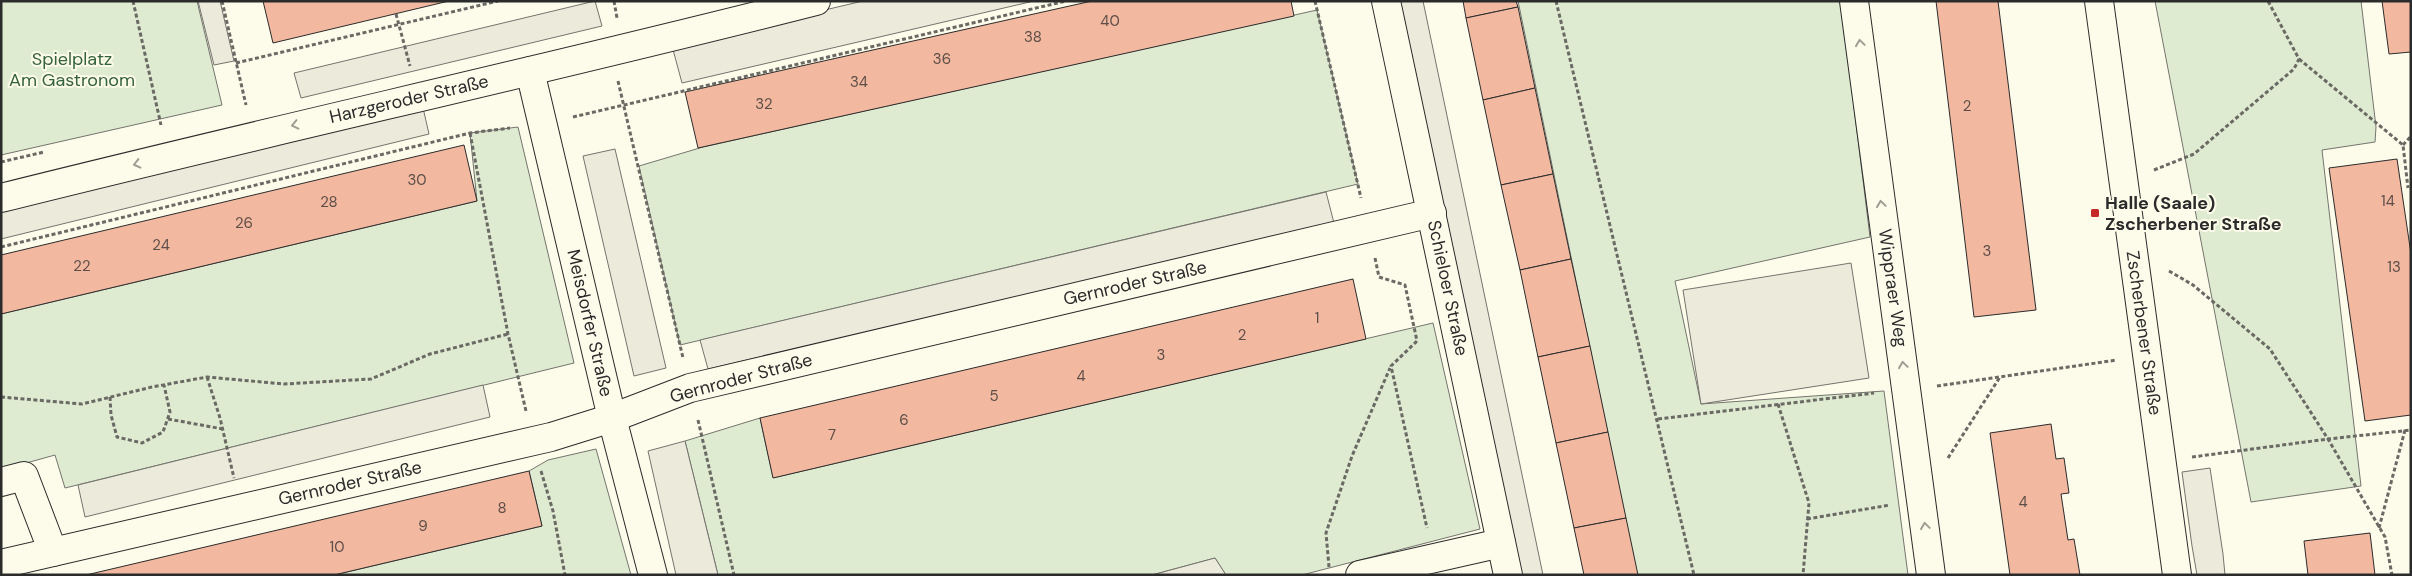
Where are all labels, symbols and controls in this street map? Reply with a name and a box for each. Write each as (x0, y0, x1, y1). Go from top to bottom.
house number: 40 (1100, 11, 1120, 31)
house number: 38 (1024, 27, 1042, 47)
one-way arrow (1855, 39, 1865, 48)
park label: Spielplatz Am Gastronom (9, 47, 135, 92)
house number: 36 (933, 49, 951, 69)
street label: Harzgeroder Straße (327, 69, 491, 129)
house number: 34 (850, 72, 868, 92)
house number: 32 (755, 94, 773, 114)
house number: 2 (1963, 96, 1971, 116)
one-way arrow (291, 119, 300, 130)
one-way arrow (133, 158, 142, 169)
house number: 30 (407, 170, 427, 190)
place label: Halle (Saale) Zscherbener Straße (2105, 191, 2282, 236)
house number: 14 (2381, 191, 2395, 211)
house number: 28 (320, 192, 338, 212)
one-way arrow (1876, 200, 1887, 208)
marker: Halle (Saale) Zscherbener Straße (2089, 207, 2101, 219)
house number: 26 (235, 213, 253, 233)
street label: Schieloer Straße (1422, 218, 1474, 358)
street label: Wippraer Weg (1873, 227, 1913, 349)
house number: 24 (152, 235, 170, 255)
house number: 3 (1983, 241, 1991, 261)
street label: Meisdorfer Straße (561, 247, 619, 399)
street label: Zscherbener Straße (2121, 249, 2167, 417)
street label: Gernroder Straße (1061, 255, 1209, 311)
house number: 22 (73, 256, 91, 276)
house number: 13 (2387, 257, 2401, 277)
house number: 1 (1315, 308, 1319, 328)
house number: 2 (1238, 325, 1246, 345)
house number: 3 (1157, 345, 1165, 365)
street label: Gernroder Straße (667, 347, 815, 409)
one-way arrow (1898, 361, 1909, 369)
house number: 4 (1076, 366, 1086, 386)
house number: 5 (989, 386, 999, 406)
house number: 6 (899, 410, 909, 430)
house number: 7 (828, 425, 836, 445)
street label: Gernroder Straße (276, 455, 424, 511)
house number: 4 (2018, 492, 2028, 512)
house number: 8 (497, 498, 507, 518)
house number: 9 (418, 516, 428, 536)
one-way arrow (1920, 522, 1930, 531)
house number: 10 (330, 537, 344, 557)

